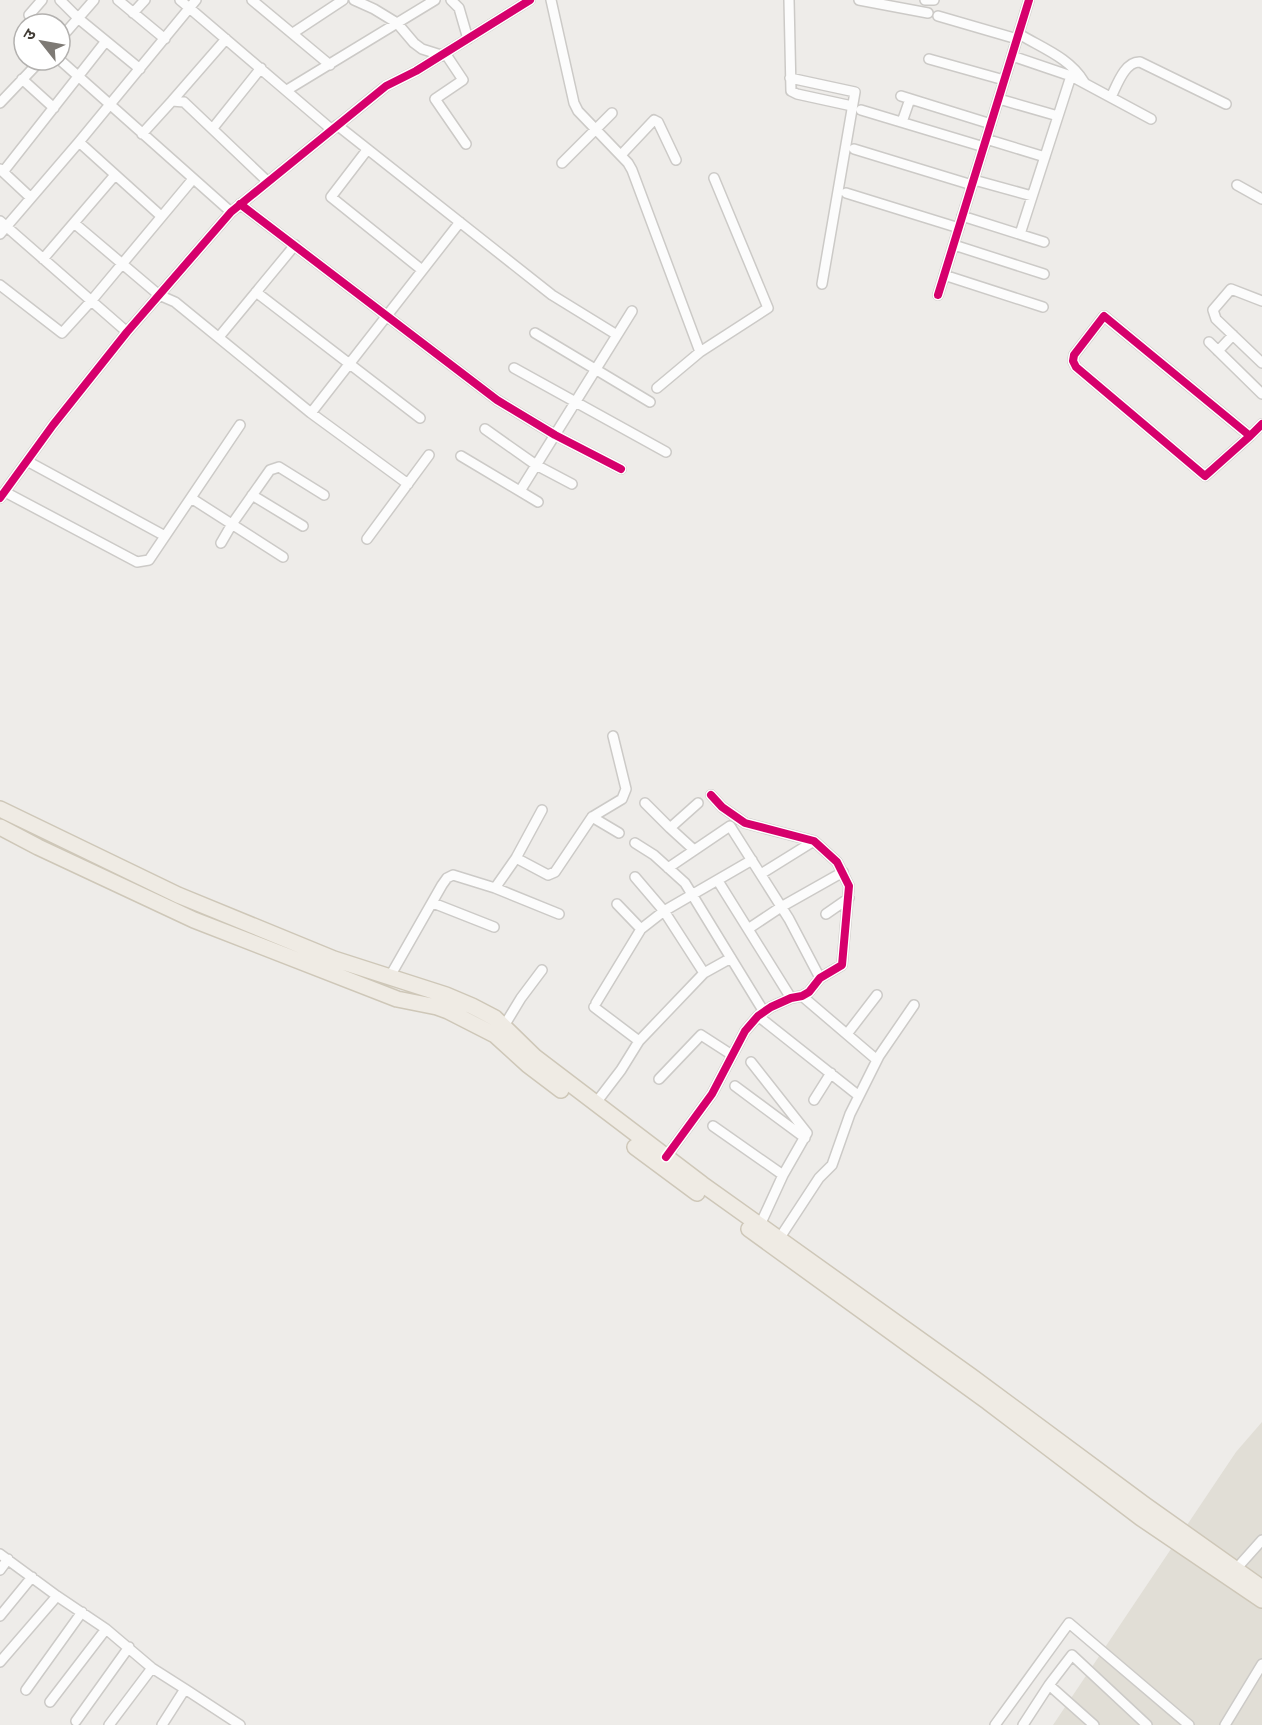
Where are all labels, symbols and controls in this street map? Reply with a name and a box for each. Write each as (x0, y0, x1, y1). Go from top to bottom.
north arrow (12, 12, 72, 72)
text: उ (18, 25, 40, 43)

